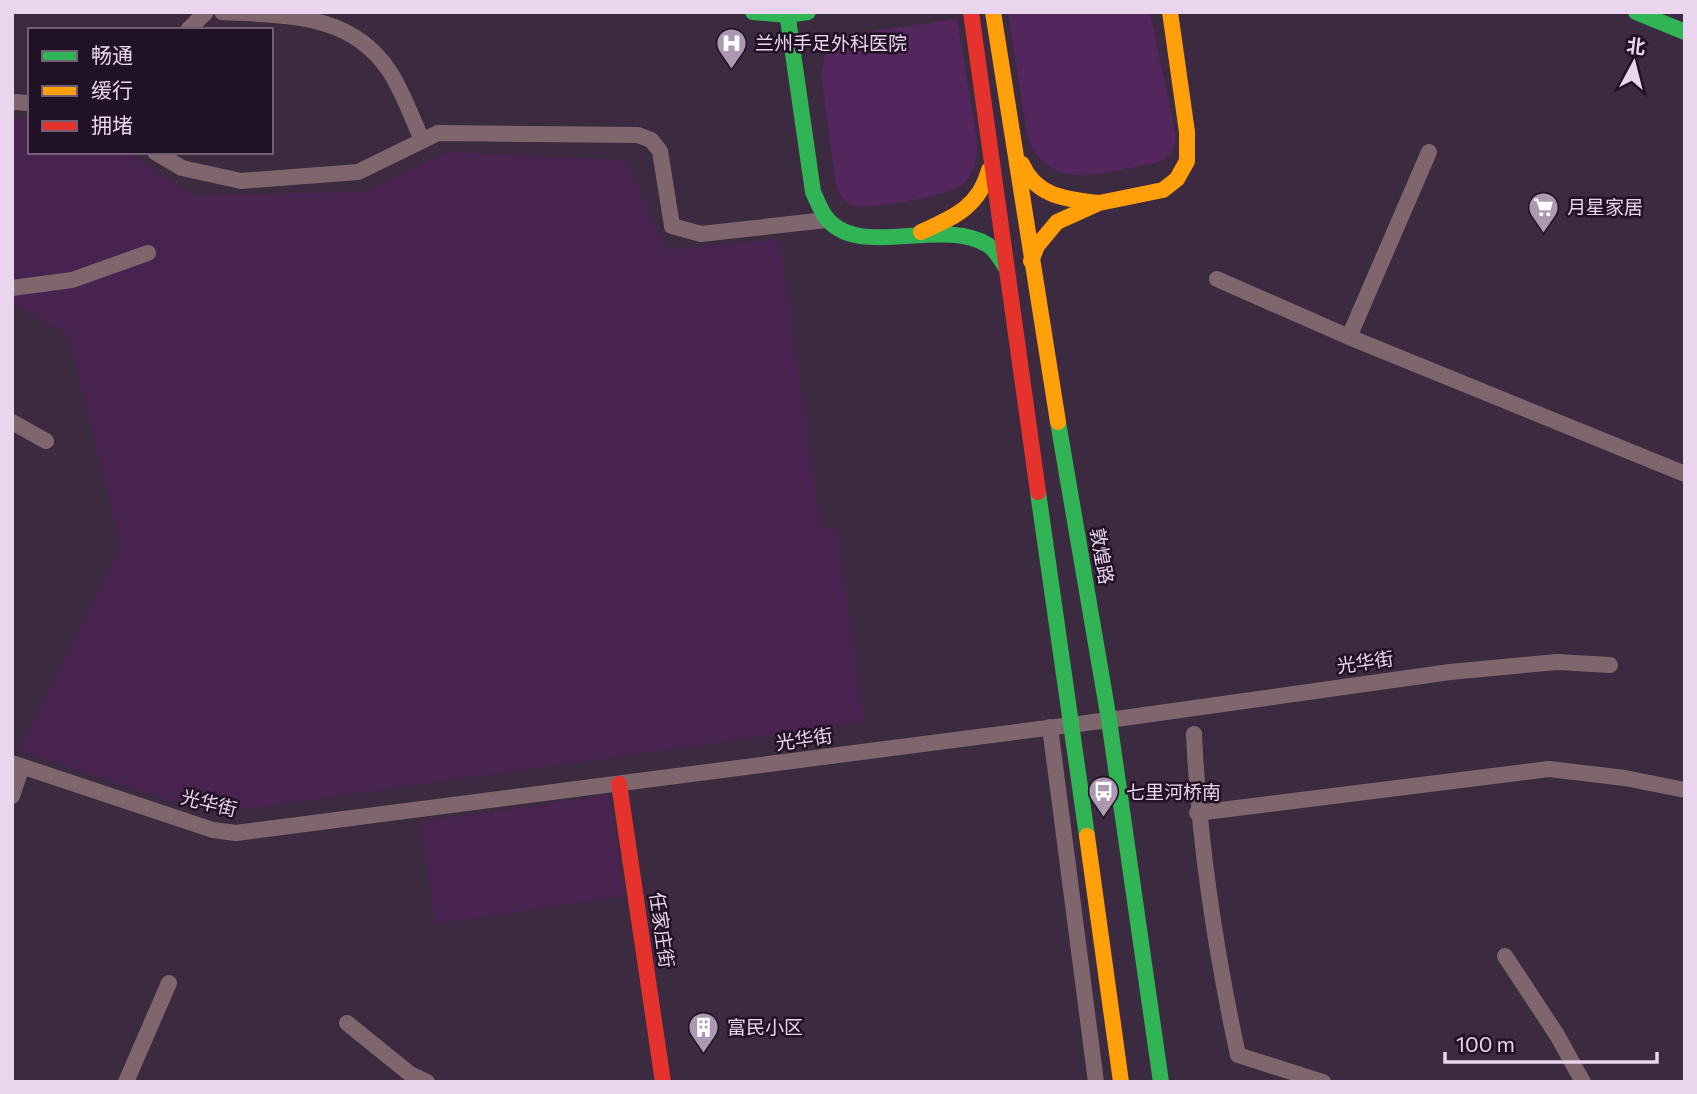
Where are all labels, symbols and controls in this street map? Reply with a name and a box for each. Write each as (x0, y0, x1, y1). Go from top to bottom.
hospital icon: 兰州手足外科医院 (715, 26, 749, 70)
legend (28, 28, 273, 154)
north arrow (1599, 28, 1669, 98)
place label: 兰州手足外科医院 (755, 31, 907, 54)
text: 北 (1625, 33, 1647, 58)
text: 畅通 (91, 42, 133, 67)
text: 缓行 (91, 77, 133, 102)
text: 拥堵 (91, 112, 133, 137)
supermarket icon: 月星家居 (1527, 190, 1561, 234)
place label: 月星家居 (1567, 195, 1643, 218)
street label: 敦煌路 (1086, 526, 1119, 586)
street label: 光华街 (1335, 646, 1395, 677)
street label: 光华街 (774, 723, 834, 754)
bus stop icon: 七里河桥南 (1086, 775, 1120, 819)
place label: 七里河桥南 (1126, 780, 1221, 803)
street label: 光华街 (179, 784, 240, 821)
street label: 任家庄街 (646, 891, 679, 969)
building icon: 富民小区 (687, 1010, 721, 1054)
place label: 富民小区 (727, 1015, 803, 1038)
scale bar (1445, 1020, 1657, 1064)
text: 100 m (1456, 1031, 1515, 1056)

